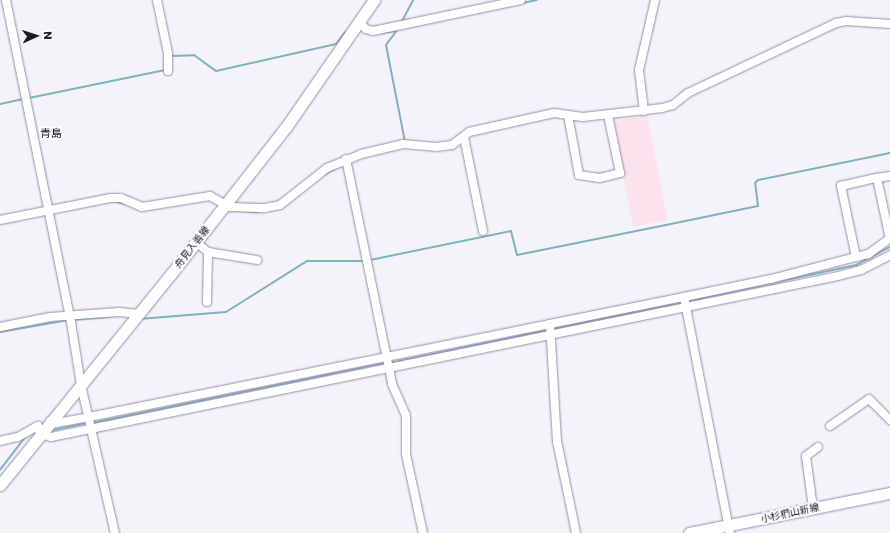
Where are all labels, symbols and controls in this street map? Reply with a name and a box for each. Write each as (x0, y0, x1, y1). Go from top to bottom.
north arrow (16, 16, 56, 56)
text: N (40, 31, 56, 40)
district label: 青島 (40, 126, 62, 140)
street label: 舟見入善線 (172, 224, 212, 270)
street label: 小杉椚山新線 (759, 501, 821, 525)

